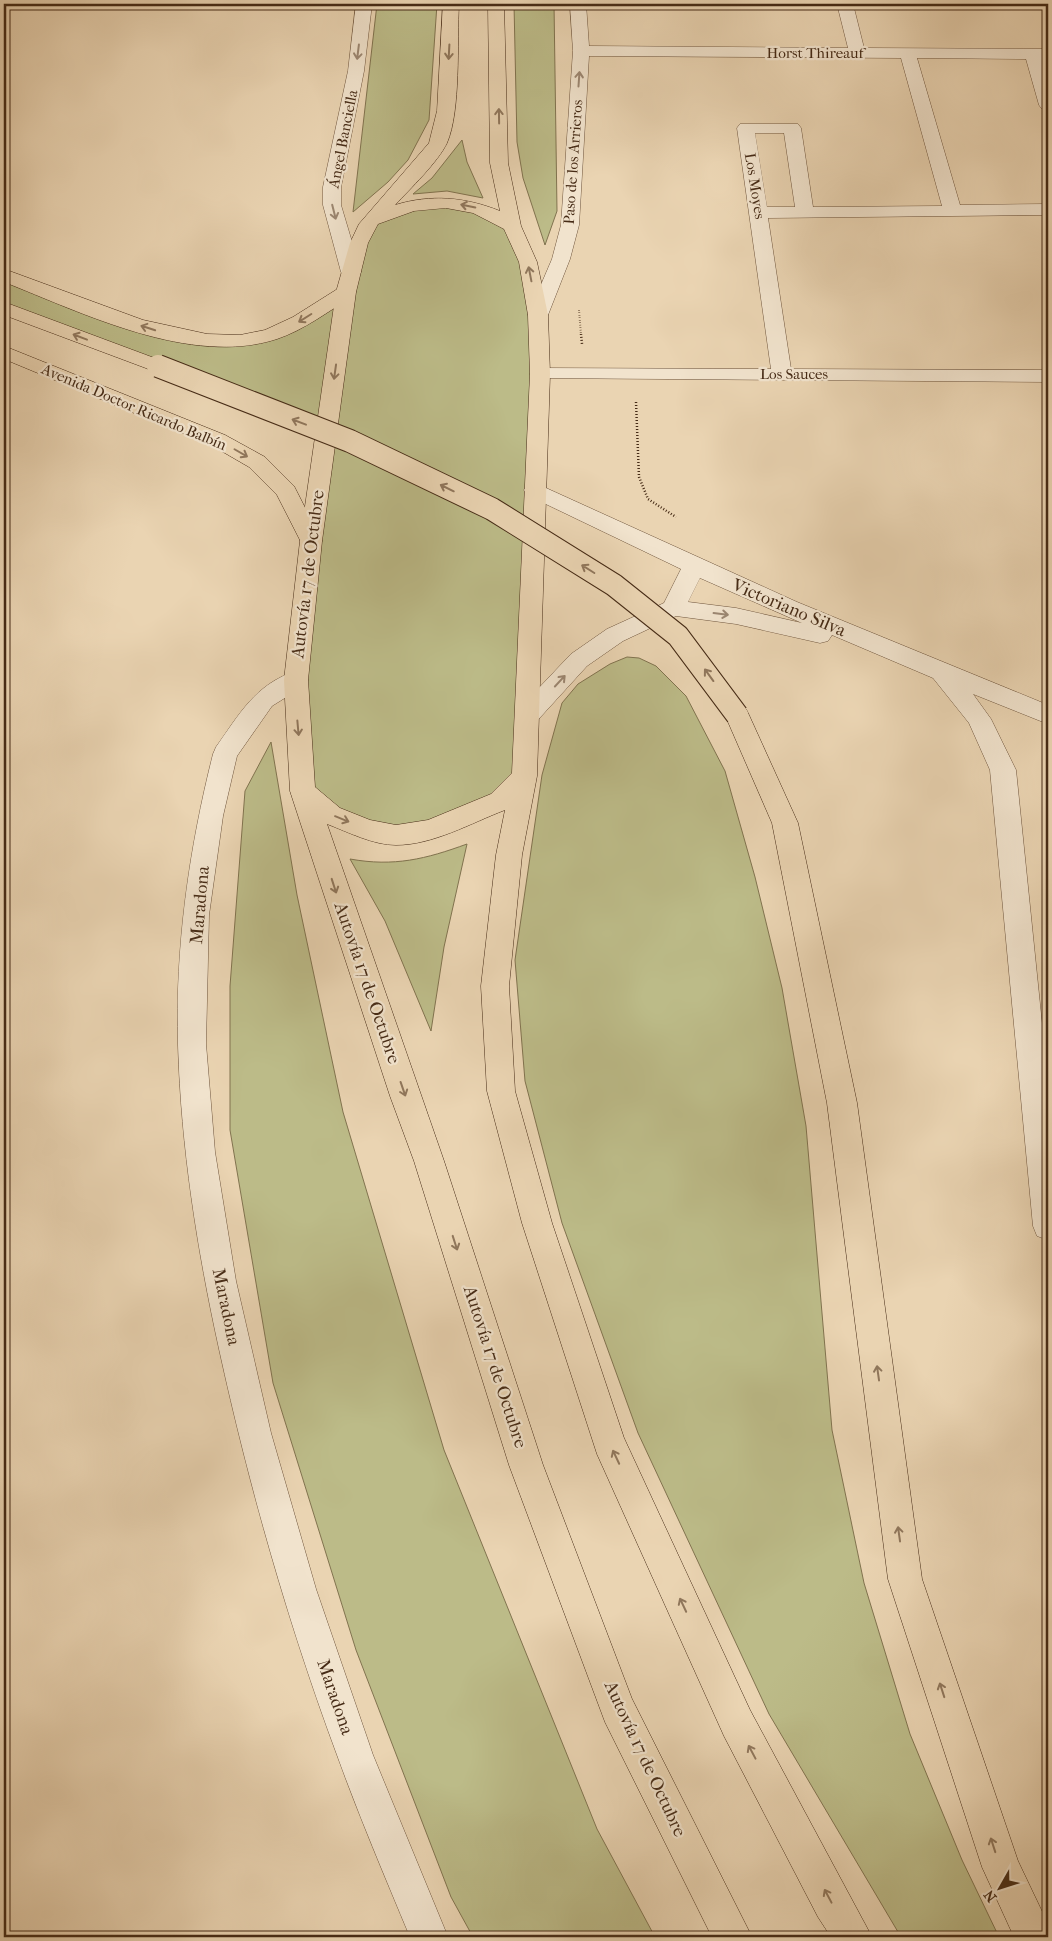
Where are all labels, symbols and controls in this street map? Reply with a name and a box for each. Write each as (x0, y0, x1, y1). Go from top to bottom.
one-way arrow (353, 44, 363, 60)
one-way arrow (444, 44, 454, 60)
street label: Horst Thireauf (767, 44, 867, 62)
one-way arrow (575, 72, 584, 88)
street label: Ángel Banciella (324, 87, 362, 191)
street label: Paso de los Arrieros (560, 99, 586, 225)
one-way arrow (494, 108, 504, 124)
street label: Los Moyes (741, 152, 769, 221)
one-way arrow (461, 201, 477, 210)
one-way arrow (330, 203, 339, 219)
one-way arrow (525, 266, 534, 282)
one-way arrow (298, 313, 312, 323)
one-way arrow (141, 323, 157, 332)
one-way arrow (72, 332, 88, 341)
street label: Avenida Doctor Ricardo Balbín (38, 359, 229, 454)
one-way arrow (330, 364, 340, 380)
street label: Los Sauces (760, 365, 829, 383)
one-way arrow (292, 417, 307, 426)
one-way arrow (234, 449, 248, 459)
one-way arrow (440, 482, 455, 492)
street label: Autovía 17 de Octubre (287, 489, 329, 660)
one-way arrow (582, 563, 596, 573)
street label: Victoriano Silva (728, 574, 850, 642)
one-way arrow (713, 609, 729, 619)
one-way arrow (704, 668, 714, 682)
one-way arrow (554, 674, 566, 687)
one-way arrow (293, 720, 302, 736)
one-way arrow (334, 815, 349, 824)
street label: Maradona (186, 864, 214, 945)
one-way arrow (330, 877, 339, 893)
street label: Autovía 17 de Octubre (329, 899, 405, 1067)
one-way arrow (399, 1081, 408, 1097)
one-way arrow (451, 1235, 461, 1251)
street label: Maradona (208, 1266, 245, 1348)
street label: Autovía 17 de Octubre (459, 1282, 531, 1451)
one-way arrow (873, 1365, 883, 1381)
one-way arrow (610, 1450, 620, 1465)
one-way arrow (894, 1527, 904, 1543)
one-way arrow (678, 1598, 687, 1613)
street label: Maradona (312, 1657, 358, 1738)
street label: Autovía 17 de Octubre (599, 1677, 690, 1840)
one-way arrow (937, 1683, 946, 1699)
one-way arrow (747, 1745, 756, 1760)
one-way arrow (988, 1837, 997, 1853)
north arrow (974, 1864, 1024, 1914)
text: N (980, 1886, 1000, 1905)
one-way arrow (823, 1888, 833, 1903)

